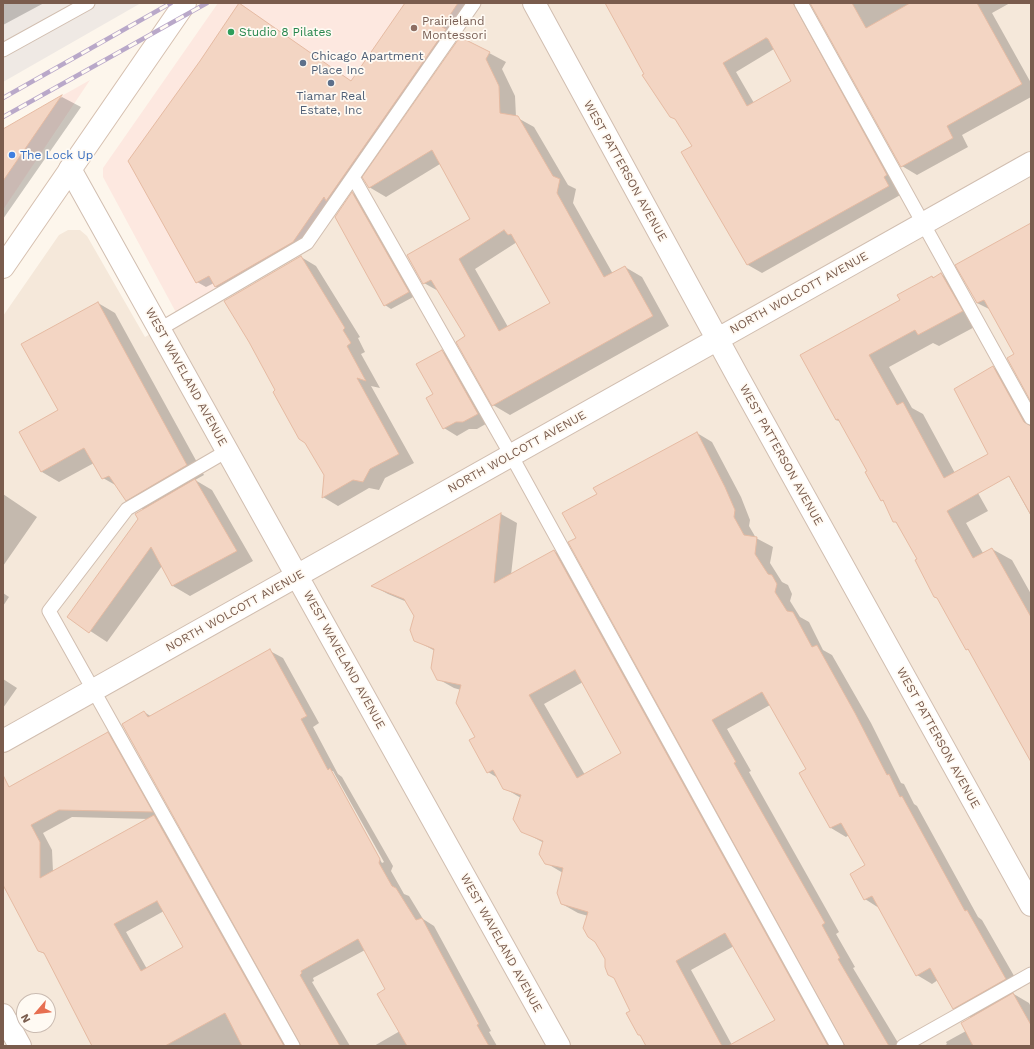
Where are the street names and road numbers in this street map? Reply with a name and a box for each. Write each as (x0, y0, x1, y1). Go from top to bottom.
street label: WEST PATTERSON AVENUE (580, 98, 670, 244)
street label: NORTH WOLCOTT AVENUE (727, 249, 871, 337)
street label: WEST WAVELAND AVENUE (142, 305, 230, 449)
street label: WEST PATTERSON AVENUE (736, 382, 826, 528)
street label: NORTH WOLCOTT AVENUE (445, 408, 589, 496)
street label: NORTH WOLCOTT AVENUE (163, 567, 307, 655)
street label: WEST WAVELAND AVENUE (300, 588, 388, 732)
street label: WEST PATTERSON AVENUE (893, 665, 983, 811)
street label: WEST WAVELAND AVENUE (457, 871, 545, 1015)

